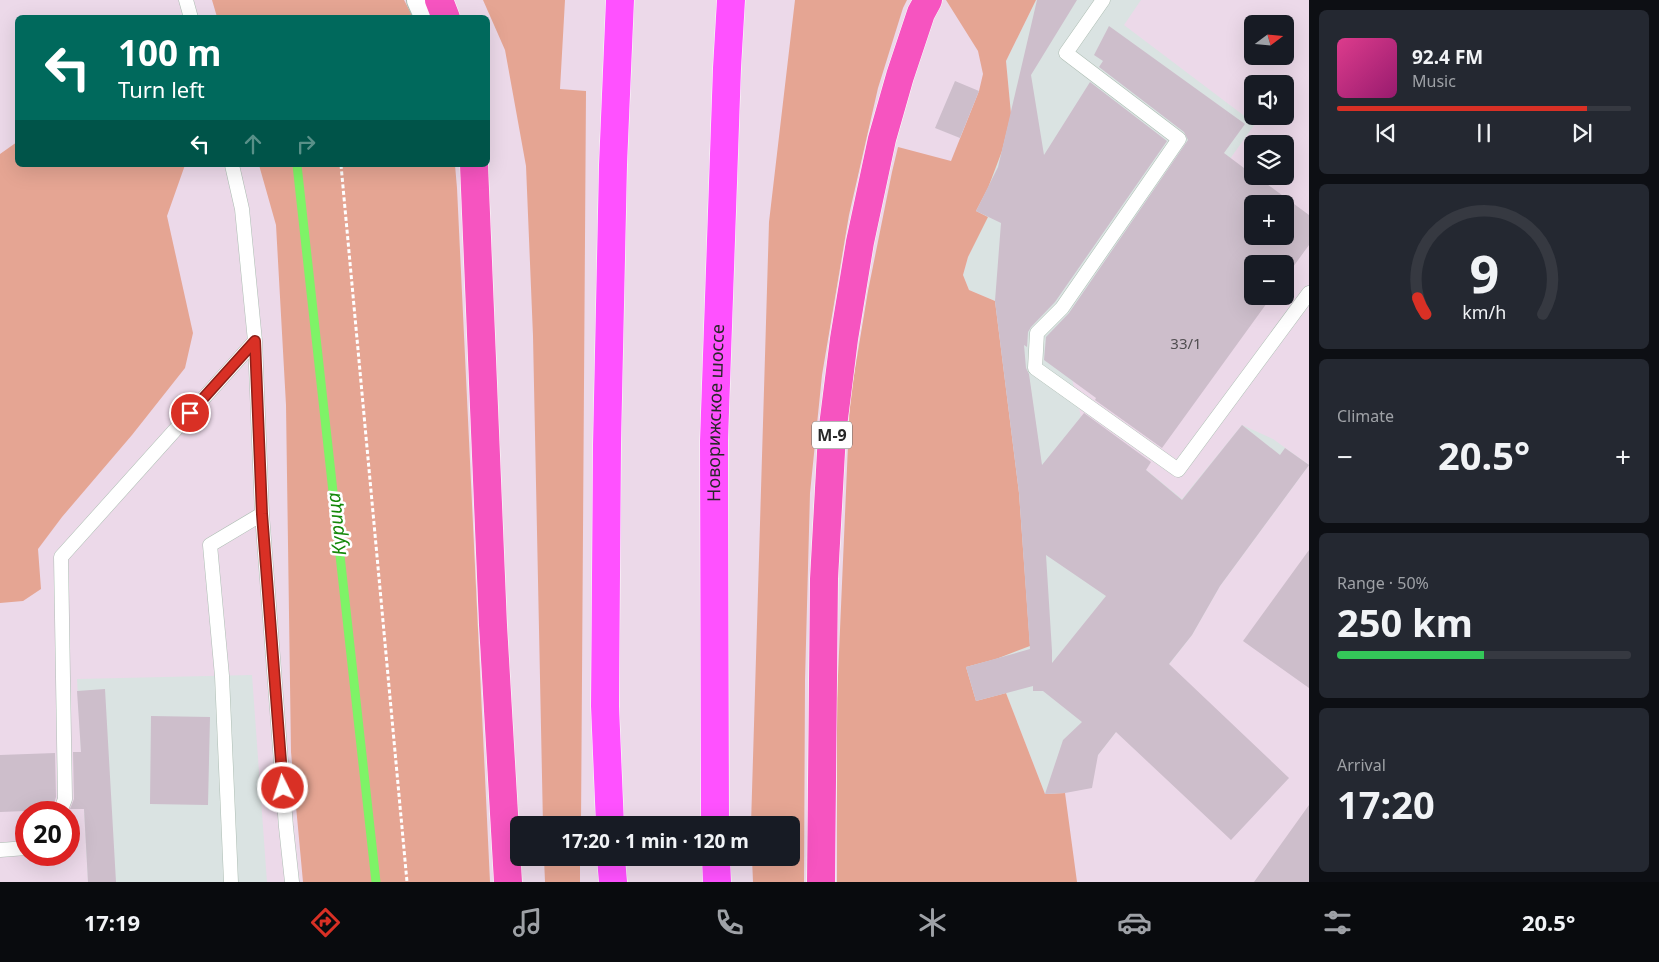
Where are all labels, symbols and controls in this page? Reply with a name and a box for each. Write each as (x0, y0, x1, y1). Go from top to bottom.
north arrow (1244, 15, 1294, 65)
map controls (1244, 15, 1294, 305)
text: 100 m (118, 29, 221, 76)
icon: left (35, 35, 100, 100)
text: 92.4 FM (1412, 44, 1483, 70)
text: Music (1412, 70, 1456, 92)
text: Turn left (118, 74, 205, 104)
button: sound (1244, 75, 1294, 125)
icon: previous (1372, 119, 1400, 147)
icon: pause (1470, 119, 1498, 147)
icon: next (1568, 119, 1596, 147)
icon: left (186, 130, 214, 158)
icon: ahead (239, 130, 267, 158)
icon: right (292, 130, 320, 158)
button: layers (1244, 135, 1294, 185)
button: + (1244, 195, 1294, 245)
text: 9 (1469, 237, 1499, 308)
button: − (1244, 255, 1294, 305)
text: km/h (1462, 300, 1506, 324)
street label: Новорижское шоссе (701, 324, 729, 502)
house number: 33/1 (1170, 333, 1202, 353)
pin (169, 392, 211, 434)
icon: arrive (176, 399, 204, 427)
text: Climate (1337, 405, 1394, 427)
road number: М-9 (812, 422, 852, 448)
text: 20.5° (1438, 429, 1530, 481)
text: − (1337, 437, 1353, 475)
text: + (1615, 437, 1631, 475)
water label: Курица (320, 491, 352, 557)
text: Range · 50% (1337, 572, 1429, 594)
text: 250 km (1337, 596, 1473, 648)
text: Arrival (1337, 754, 1386, 776)
position arrow (256, 761, 308, 813)
text: 17:20 (1337, 778, 1435, 830)
speed limit sign: 20 (15, 801, 80, 866)
text: 17:20 · 1 min · 120 m (561, 828, 749, 854)
icon: directions (308, 905, 343, 940)
icon: music (510, 905, 545, 940)
icon: phone (712, 905, 747, 940)
icon: climate (915, 905, 950, 940)
icon: car (1117, 905, 1152, 940)
icon: filters (1320, 905, 1355, 940)
text: 17:19 (84, 907, 140, 937)
text: 20.5° (1522, 907, 1575, 937)

